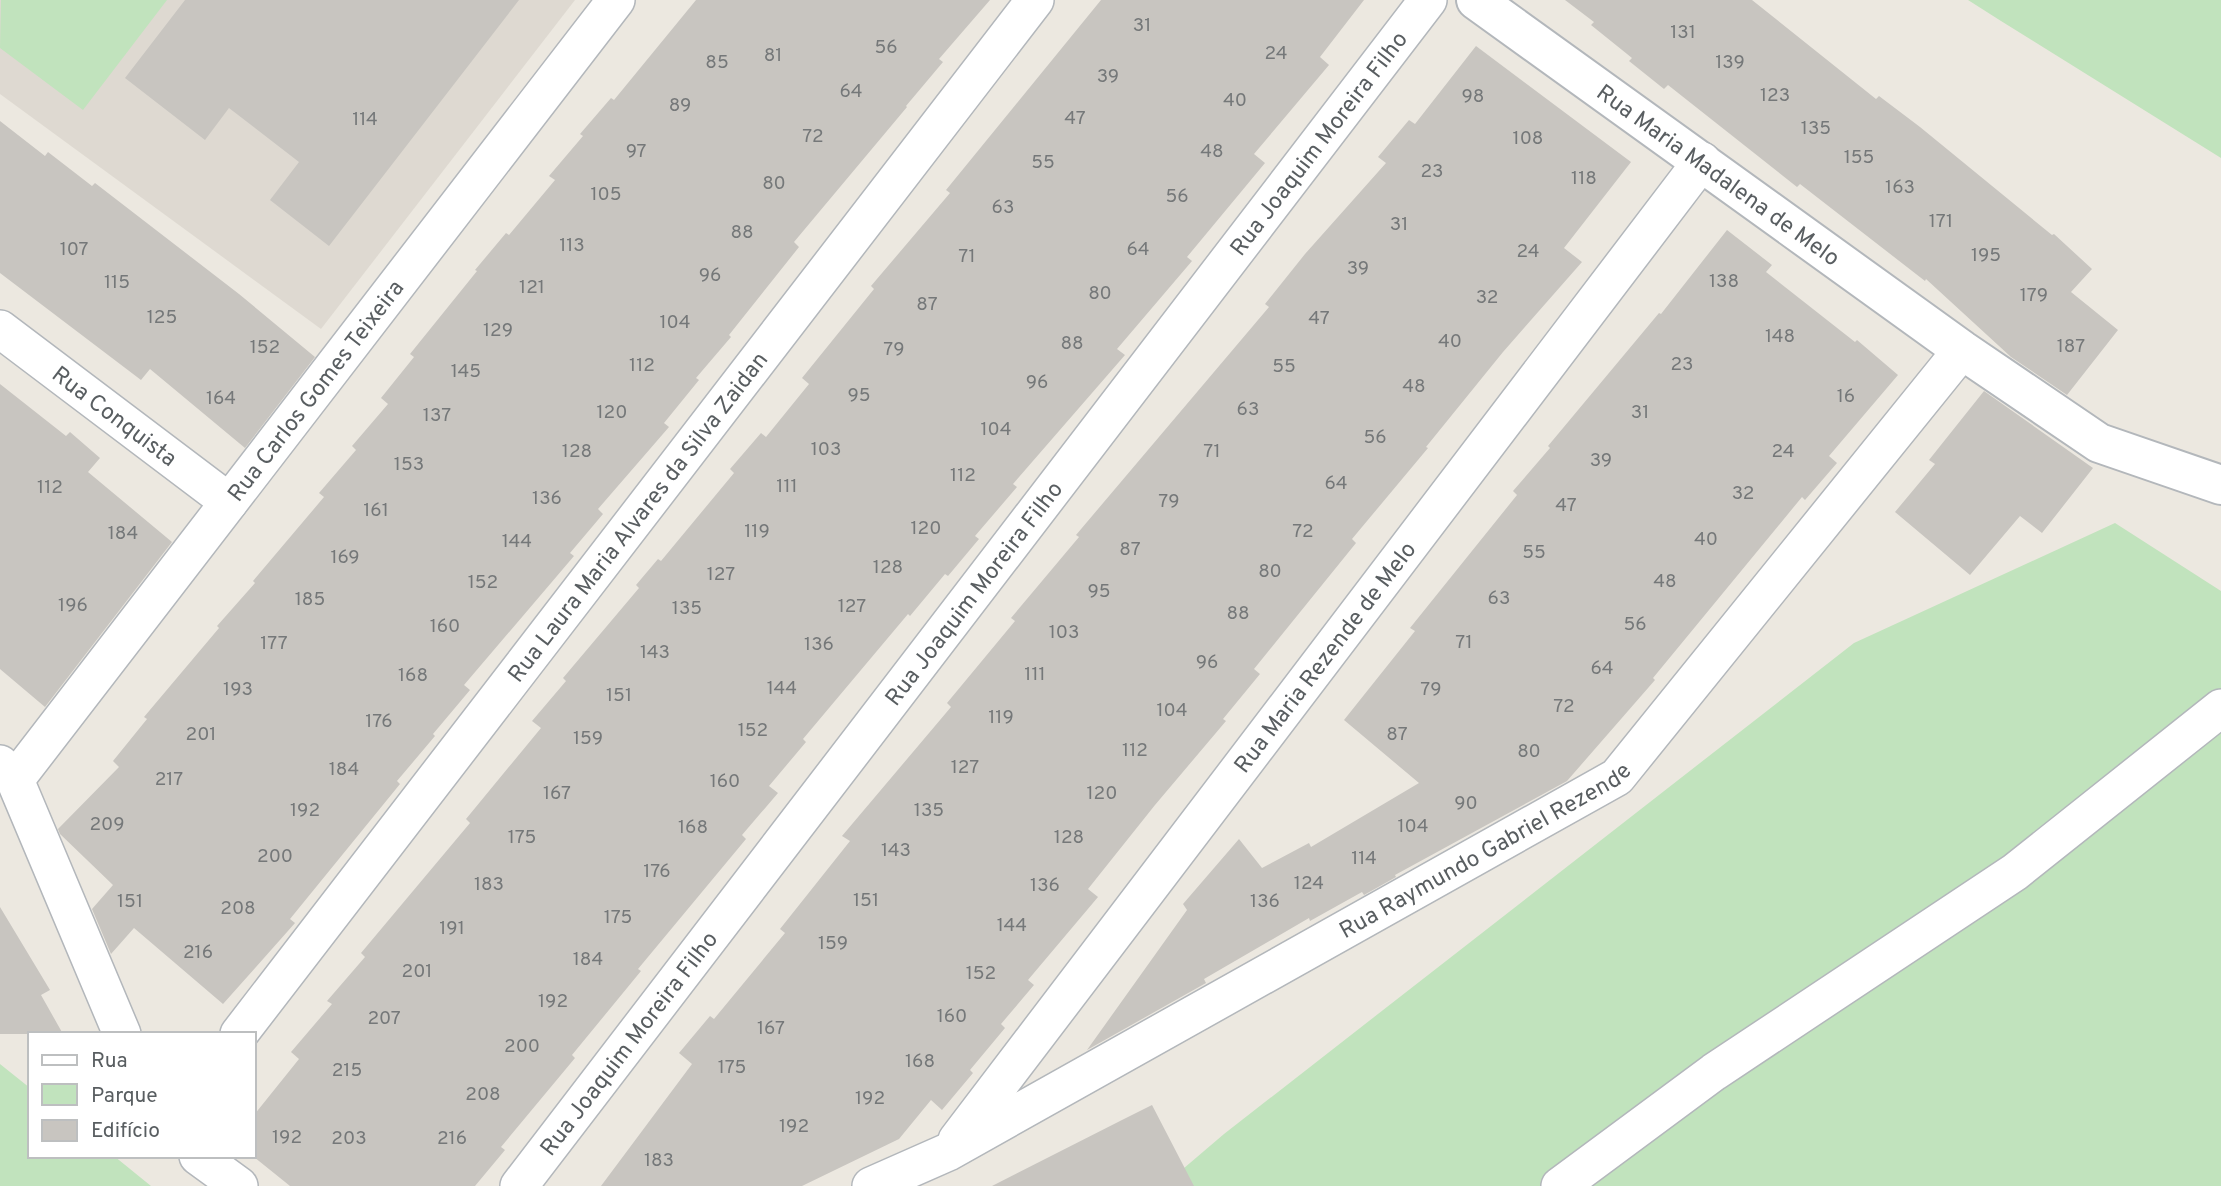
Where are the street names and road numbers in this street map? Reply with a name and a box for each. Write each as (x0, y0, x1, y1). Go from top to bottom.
street label: Rua Joaquim Moreira Filho (1225, 27, 1416, 263)
street label: Rua Maria Madalena de Melo (1590, 79, 1845, 274)
street label: Rua Carlos Gomes Teixeira (223, 275, 412, 508)
street label: Rua Laura Maria Alvares da Silva Zaidan (503, 347, 776, 689)
street label: Rua Conquista (45, 361, 182, 474)
street label: Rua Joaquim Moreira Filho (880, 477, 1071, 713)
street label: Rua Maria Rezende de Melo (1229, 537, 1424, 780)
street label: Rua Raymundo Gabriel Rezende (1335, 758, 1639, 947)
street label: Rua Joaquim Moreira Filho (535, 927, 726, 1163)

